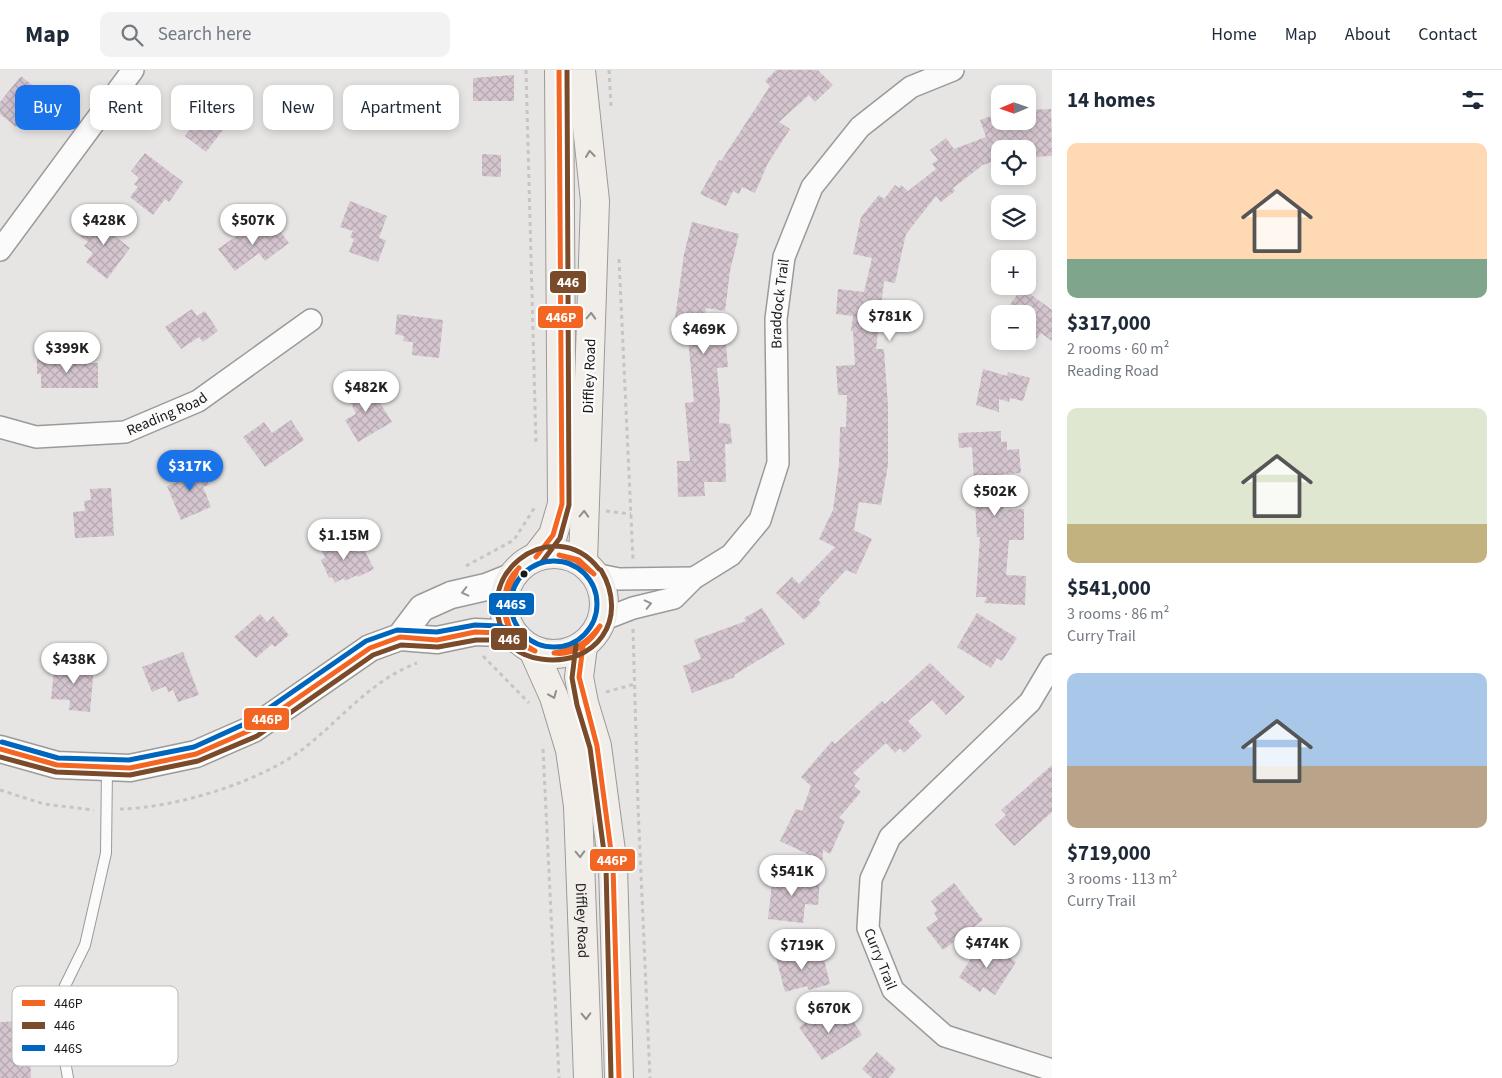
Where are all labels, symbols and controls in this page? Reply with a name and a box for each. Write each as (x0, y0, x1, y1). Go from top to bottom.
search box (100, 12, 450, 57)
text: Map (25, 17, 70, 52)
icon: search (118, 21, 146, 49)
text: Search here (158, 21, 251, 48)
text: Home (1211, 22, 1257, 47)
text: Map (1285, 22, 1317, 47)
text: About (1345, 22, 1390, 47)
text: Contact (1418, 22, 1477, 47)
chip: Buy (15, 85, 80, 130)
chip: Rent (90, 85, 161, 130)
chip: Filters (171, 85, 253, 130)
chip: New (263, 85, 333, 130)
chip: Apartment (343, 85, 459, 130)
north arrow (991, 85, 1036, 130)
map controls (991, 85, 1036, 350)
text: 14 homes (1067, 85, 1155, 115)
icon: filters (1459, 86, 1487, 114)
button: locate (991, 140, 1036, 185)
one-way arrow (585, 150, 596, 158)
icon: home (1232, 176, 1322, 266)
button: layers (991, 195, 1036, 240)
pin: $428K (69, 204, 139, 246)
pin: $507K (218, 204, 288, 246)
text: $428K (82, 209, 126, 231)
text: $507K (231, 209, 275, 231)
button: + (991, 250, 1036, 295)
street label: Braddock Trail (766, 257, 795, 349)
line badge: 446 (549, 270, 587, 294)
text: 446 (557, 273, 579, 293)
pin: $781K (855, 300, 925, 342)
line badge: 446P (537, 305, 584, 329)
text: $781K (868, 305, 912, 327)
button: − (991, 305, 1036, 350)
text: 446P (546, 308, 576, 328)
text: $317,000 (1067, 308, 1151, 338)
one-way arrow (586, 312, 596, 320)
pin: $469K (669, 312, 739, 355)
text: $469K (682, 318, 726, 340)
pin: $399K (32, 332, 102, 374)
text: $399K (45, 337, 89, 359)
street label: Diffley Road (578, 338, 601, 414)
text: 2 rooms · 60 m² (1067, 338, 1169, 360)
text: Reading Road (1067, 360, 1159, 382)
pin: $482K (331, 370, 401, 413)
text: $482K (344, 376, 388, 398)
street label: Reading Road (123, 387, 212, 441)
icon: home (1232, 441, 1322, 531)
pin: $317K (155, 450, 225, 492)
text: $317K (168, 455, 212, 477)
pin: $502K (960, 474, 1030, 517)
text: $502K (973, 480, 1017, 502)
one-way arrow (579, 509, 590, 517)
pin: $1.15M (303, 518, 385, 561)
text: $1.15M (319, 524, 369, 546)
unlabelled marker (519, 569, 529, 579)
text: $541,000 (1067, 573, 1151, 603)
one-way arrow (461, 586, 470, 597)
line badge: 446S (488, 592, 535, 616)
text: 446S (496, 595, 526, 615)
one-way arrow (643, 599, 652, 610)
text: 3 rooms · 86 m² (1067, 603, 1169, 625)
text: Curry Trail (1067, 625, 1136, 647)
line badge: 446 (490, 627, 528, 651)
text: 446 (498, 630, 520, 650)
pin: $438K (39, 642, 109, 685)
text: $438K (52, 648, 96, 670)
one-way arrow (546, 690, 557, 699)
icon: home (1232, 706, 1322, 796)
line badge: 446P (243, 707, 290, 731)
text: 446P (252, 710, 282, 730)
text: $719,000 (1067, 838, 1151, 868)
line badge: 446P (589, 848, 636, 872)
one-way arrow (575, 850, 585, 858)
text: 446P (597, 851, 627, 871)
pin: $541K (757, 854, 827, 897)
text: $541K (770, 860, 814, 882)
text: 3 rooms · 113 m² (1067, 868, 1177, 890)
street label: Diffley Road (570, 883, 594, 958)
text: Curry Trail (1067, 890, 1136, 912)
street label: Curry Trail (858, 925, 902, 993)
pin: $474K (952, 926, 1022, 969)
pin: $719K (767, 928, 837, 971)
text: $474K (965, 932, 1009, 954)
text: $719K (780, 934, 824, 956)
legend (12, 986, 178, 1066)
pin: $670K (794, 992, 864, 1034)
text: 446P (54, 994, 83, 1014)
text: $670K (807, 997, 851, 1019)
one-way arrow (580, 1013, 591, 1021)
text: 446 (54, 1016, 75, 1036)
text: 446S (54, 1039, 82, 1059)

